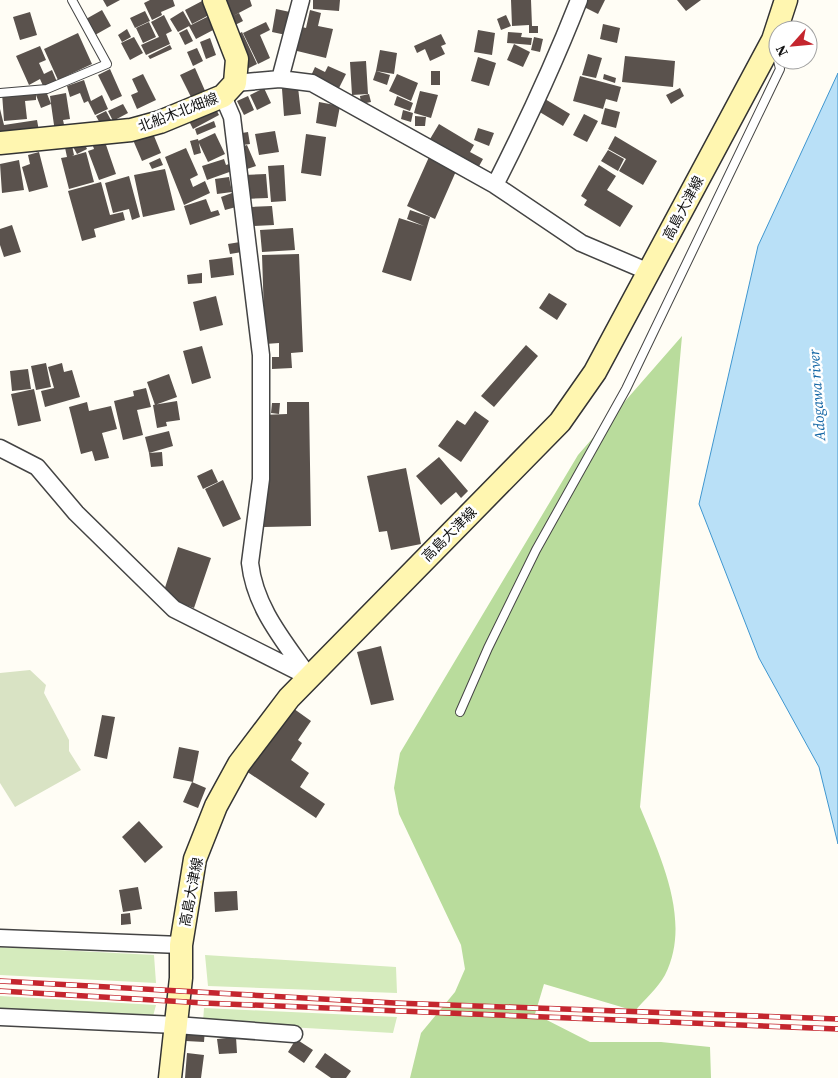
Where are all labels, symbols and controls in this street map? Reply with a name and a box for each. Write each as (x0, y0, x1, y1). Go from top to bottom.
north arrow (768, 20, 818, 70)
text: N (770, 42, 793, 60)
street label: 北船木北畑線 (135, 88, 221, 136)
street label: 高島大津線 (658, 172, 708, 244)
water label: Adogawa river (803, 348, 830, 443)
street label: 高島大津線 (417, 502, 481, 566)
street label: 高島大津線 (175, 856, 207, 928)

